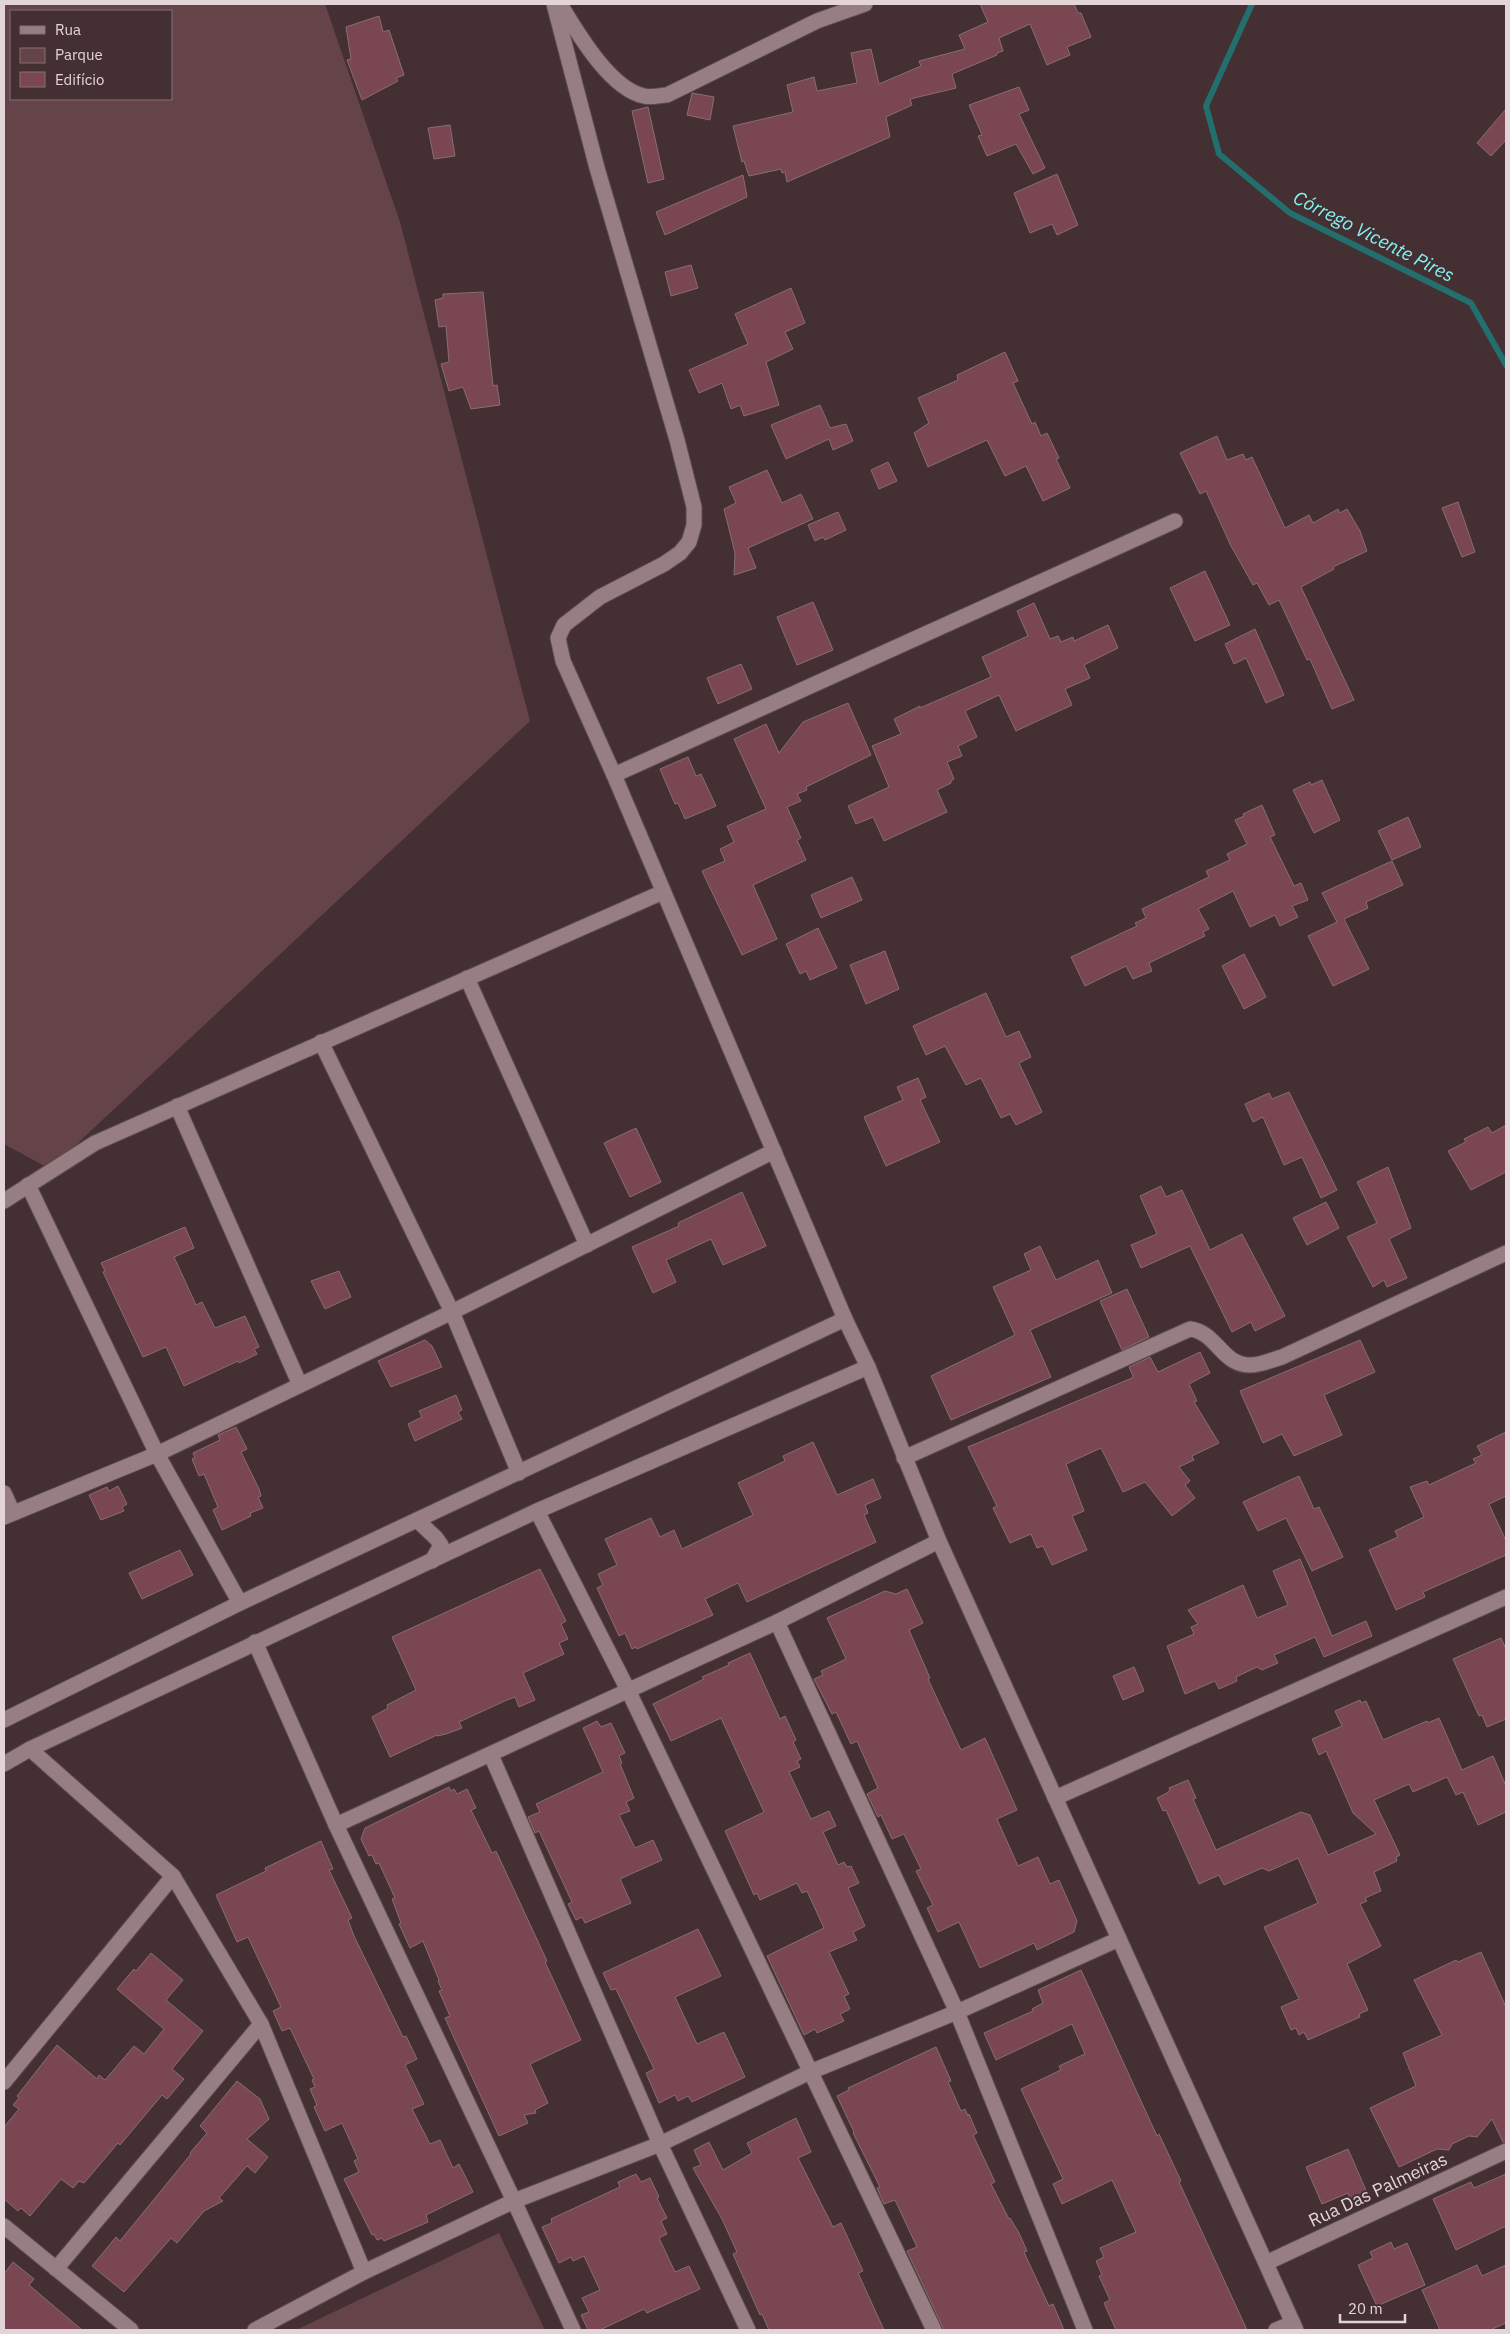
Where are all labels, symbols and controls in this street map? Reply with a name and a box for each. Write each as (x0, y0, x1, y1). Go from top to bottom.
legend (10, 10, 172, 100)
text: Rua (55, 20, 81, 39)
text: Parque (55, 45, 103, 64)
text: Edifício (55, 70, 104, 89)
water label: Córrego Vicente Pires (1289, 185, 1459, 287)
street label: Rua Das Palmeiras (1305, 2147, 1451, 2232)
scale bar (1340, 2292, 1405, 2324)
text: 20 m (1348, 2299, 1383, 2318)

